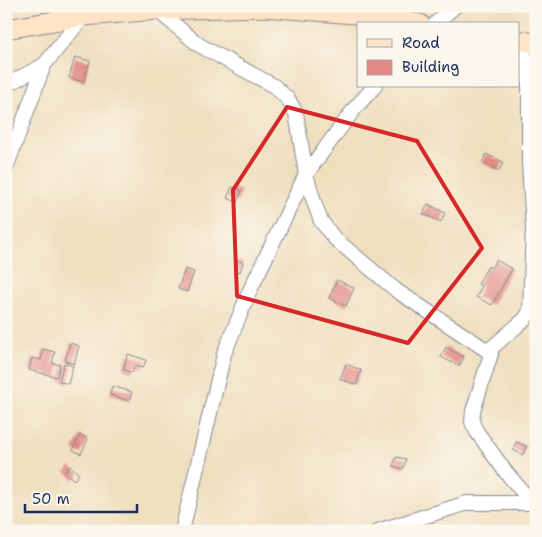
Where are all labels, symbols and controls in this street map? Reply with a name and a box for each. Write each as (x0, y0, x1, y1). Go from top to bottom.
legend (357, 22, 520, 88)
text: Road (402, 33, 440, 53)
text: Building (402, 57, 459, 77)
scale bar (25, 482, 138, 514)
text: 50 m (32, 489, 70, 509)

